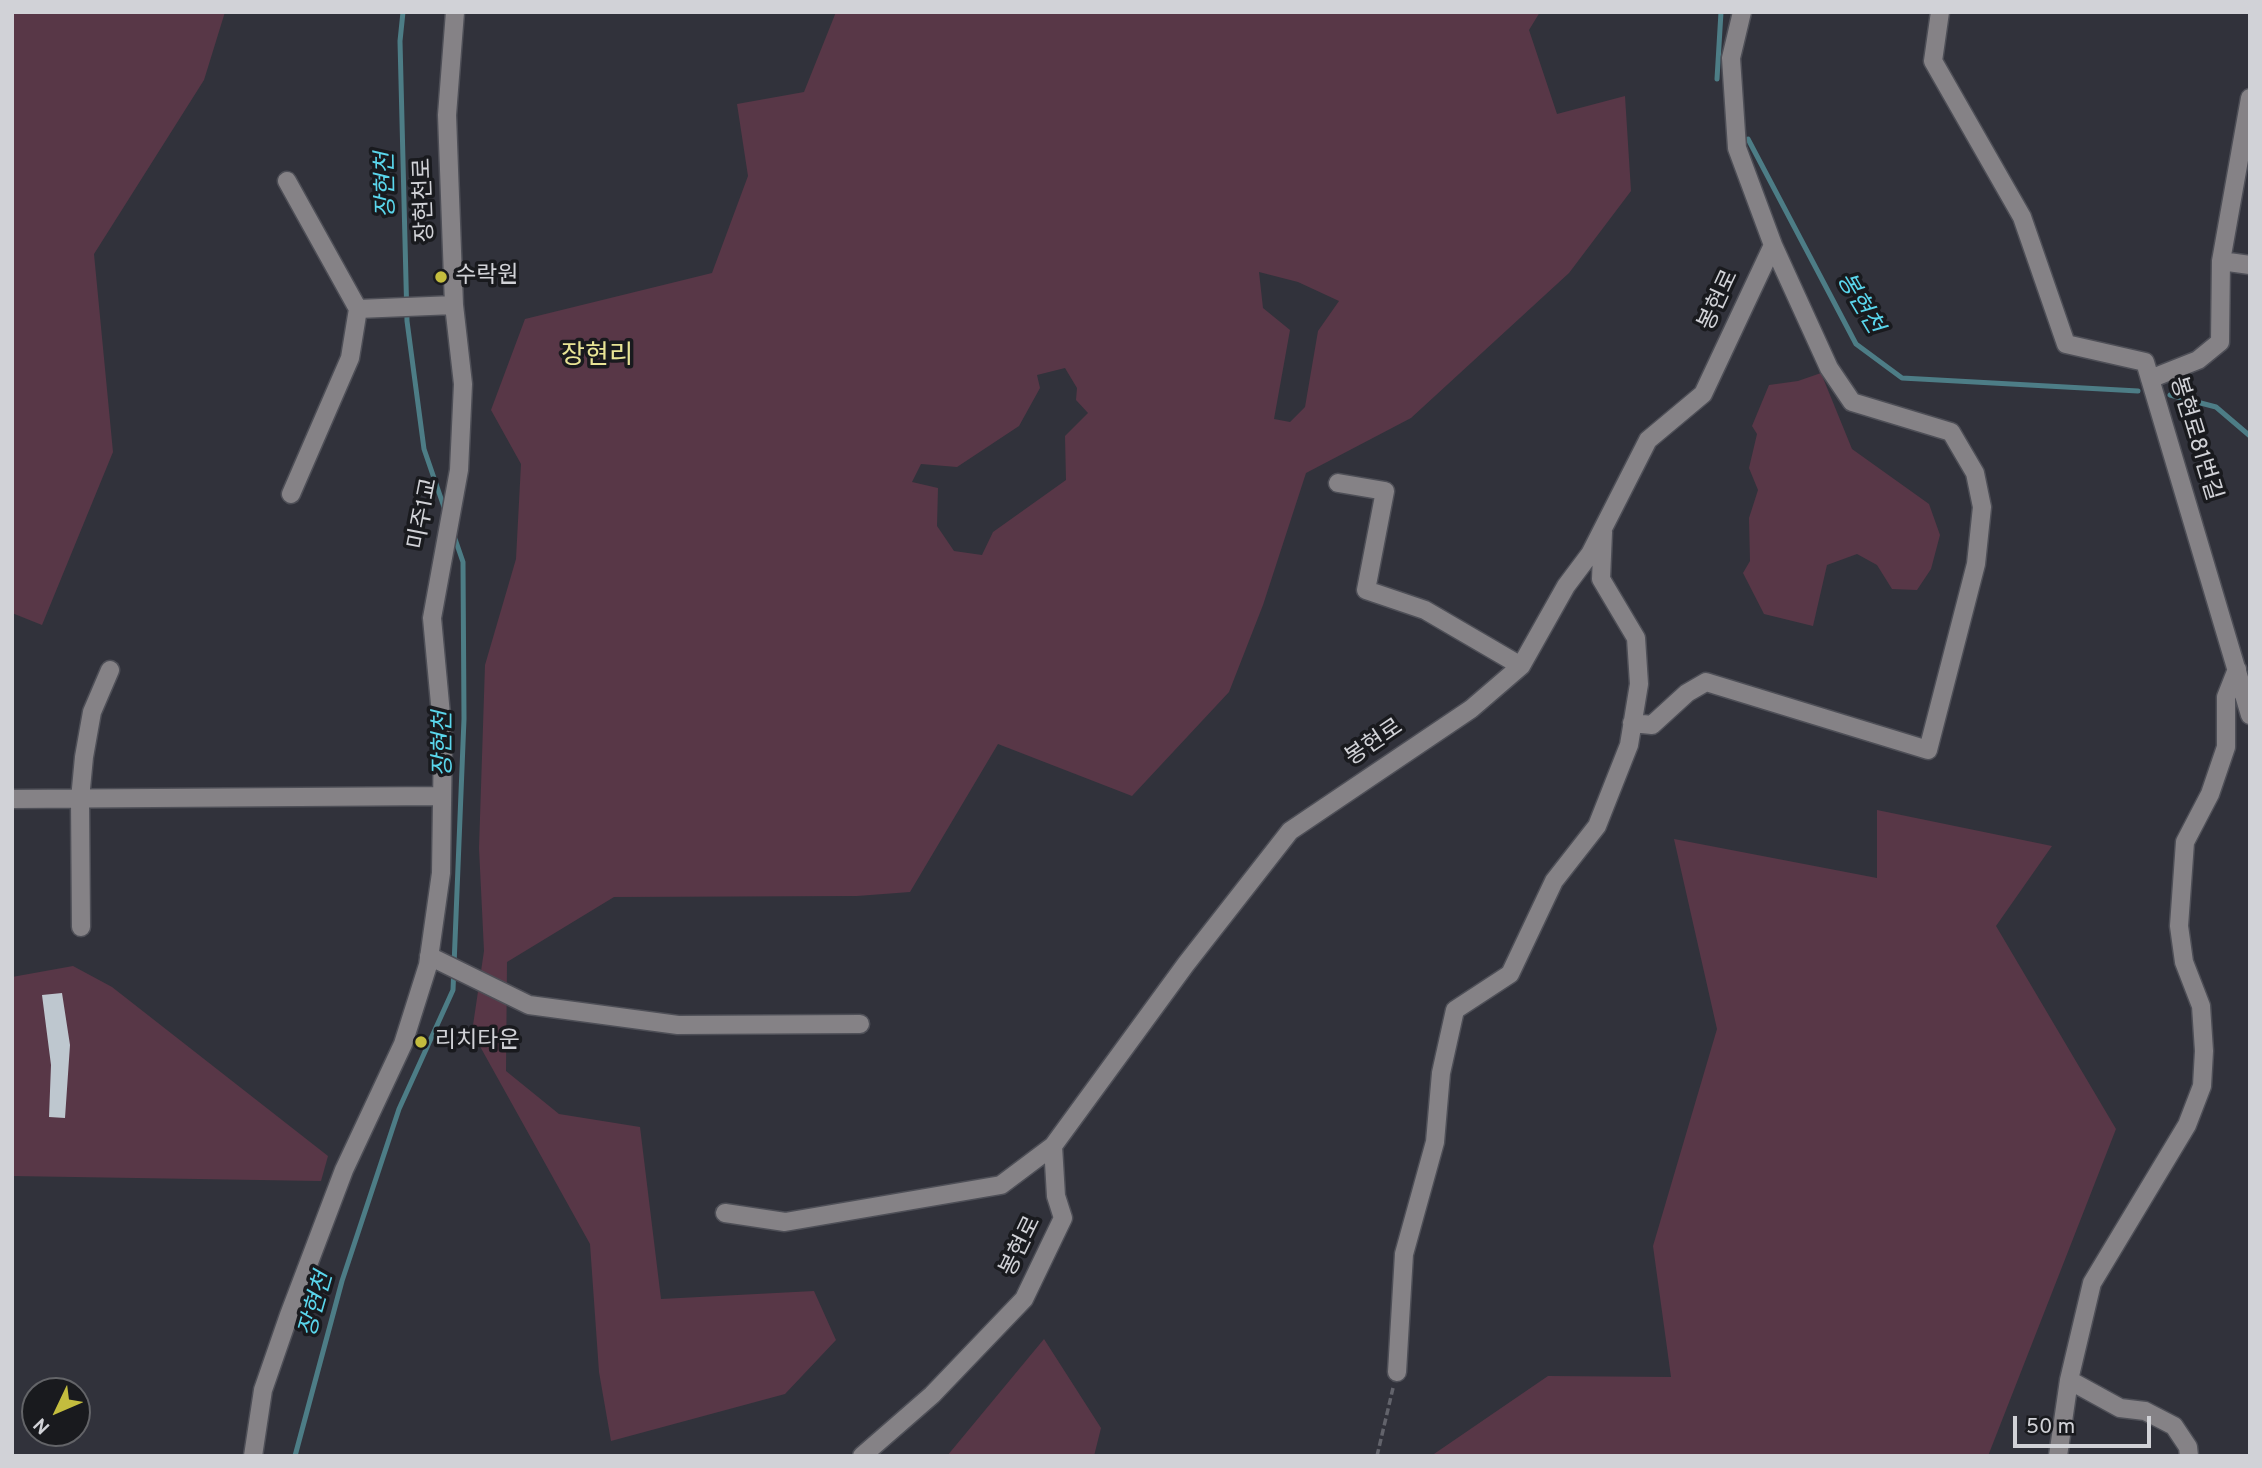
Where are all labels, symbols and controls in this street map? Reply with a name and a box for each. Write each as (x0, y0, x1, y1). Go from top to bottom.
water label: 장현천 (373, 152, 403, 218)
street label: 장현천로 (411, 157, 441, 243)
place label: 수락원 (455, 263, 518, 291)
street label: 봉현로 (1694, 266, 1746, 336)
water label: 봉현천 (1829, 268, 1887, 340)
marker: 수락원 (433, 269, 449, 285)
district label: 장현리 (561, 342, 633, 374)
street label: 봉현로81번길 (2162, 374, 2226, 504)
street label: 미주1교 (405, 476, 445, 552)
water label: 장현천 (431, 711, 459, 777)
street label: 봉현로 (1341, 715, 1409, 773)
place label: 리치타운 (435, 1028, 520, 1056)
marker: 리치타운 (413, 1034, 429, 1050)
street label: 봉현로 (996, 1212, 1048, 1282)
water label: 장현천 (295, 1269, 341, 1341)
north arrow (21, 1377, 91, 1447)
scale bar (2017, 1402, 2155, 1446)
text: N (29, 1412, 56, 1438)
text: 50 m (2026, 1414, 2075, 1441)

